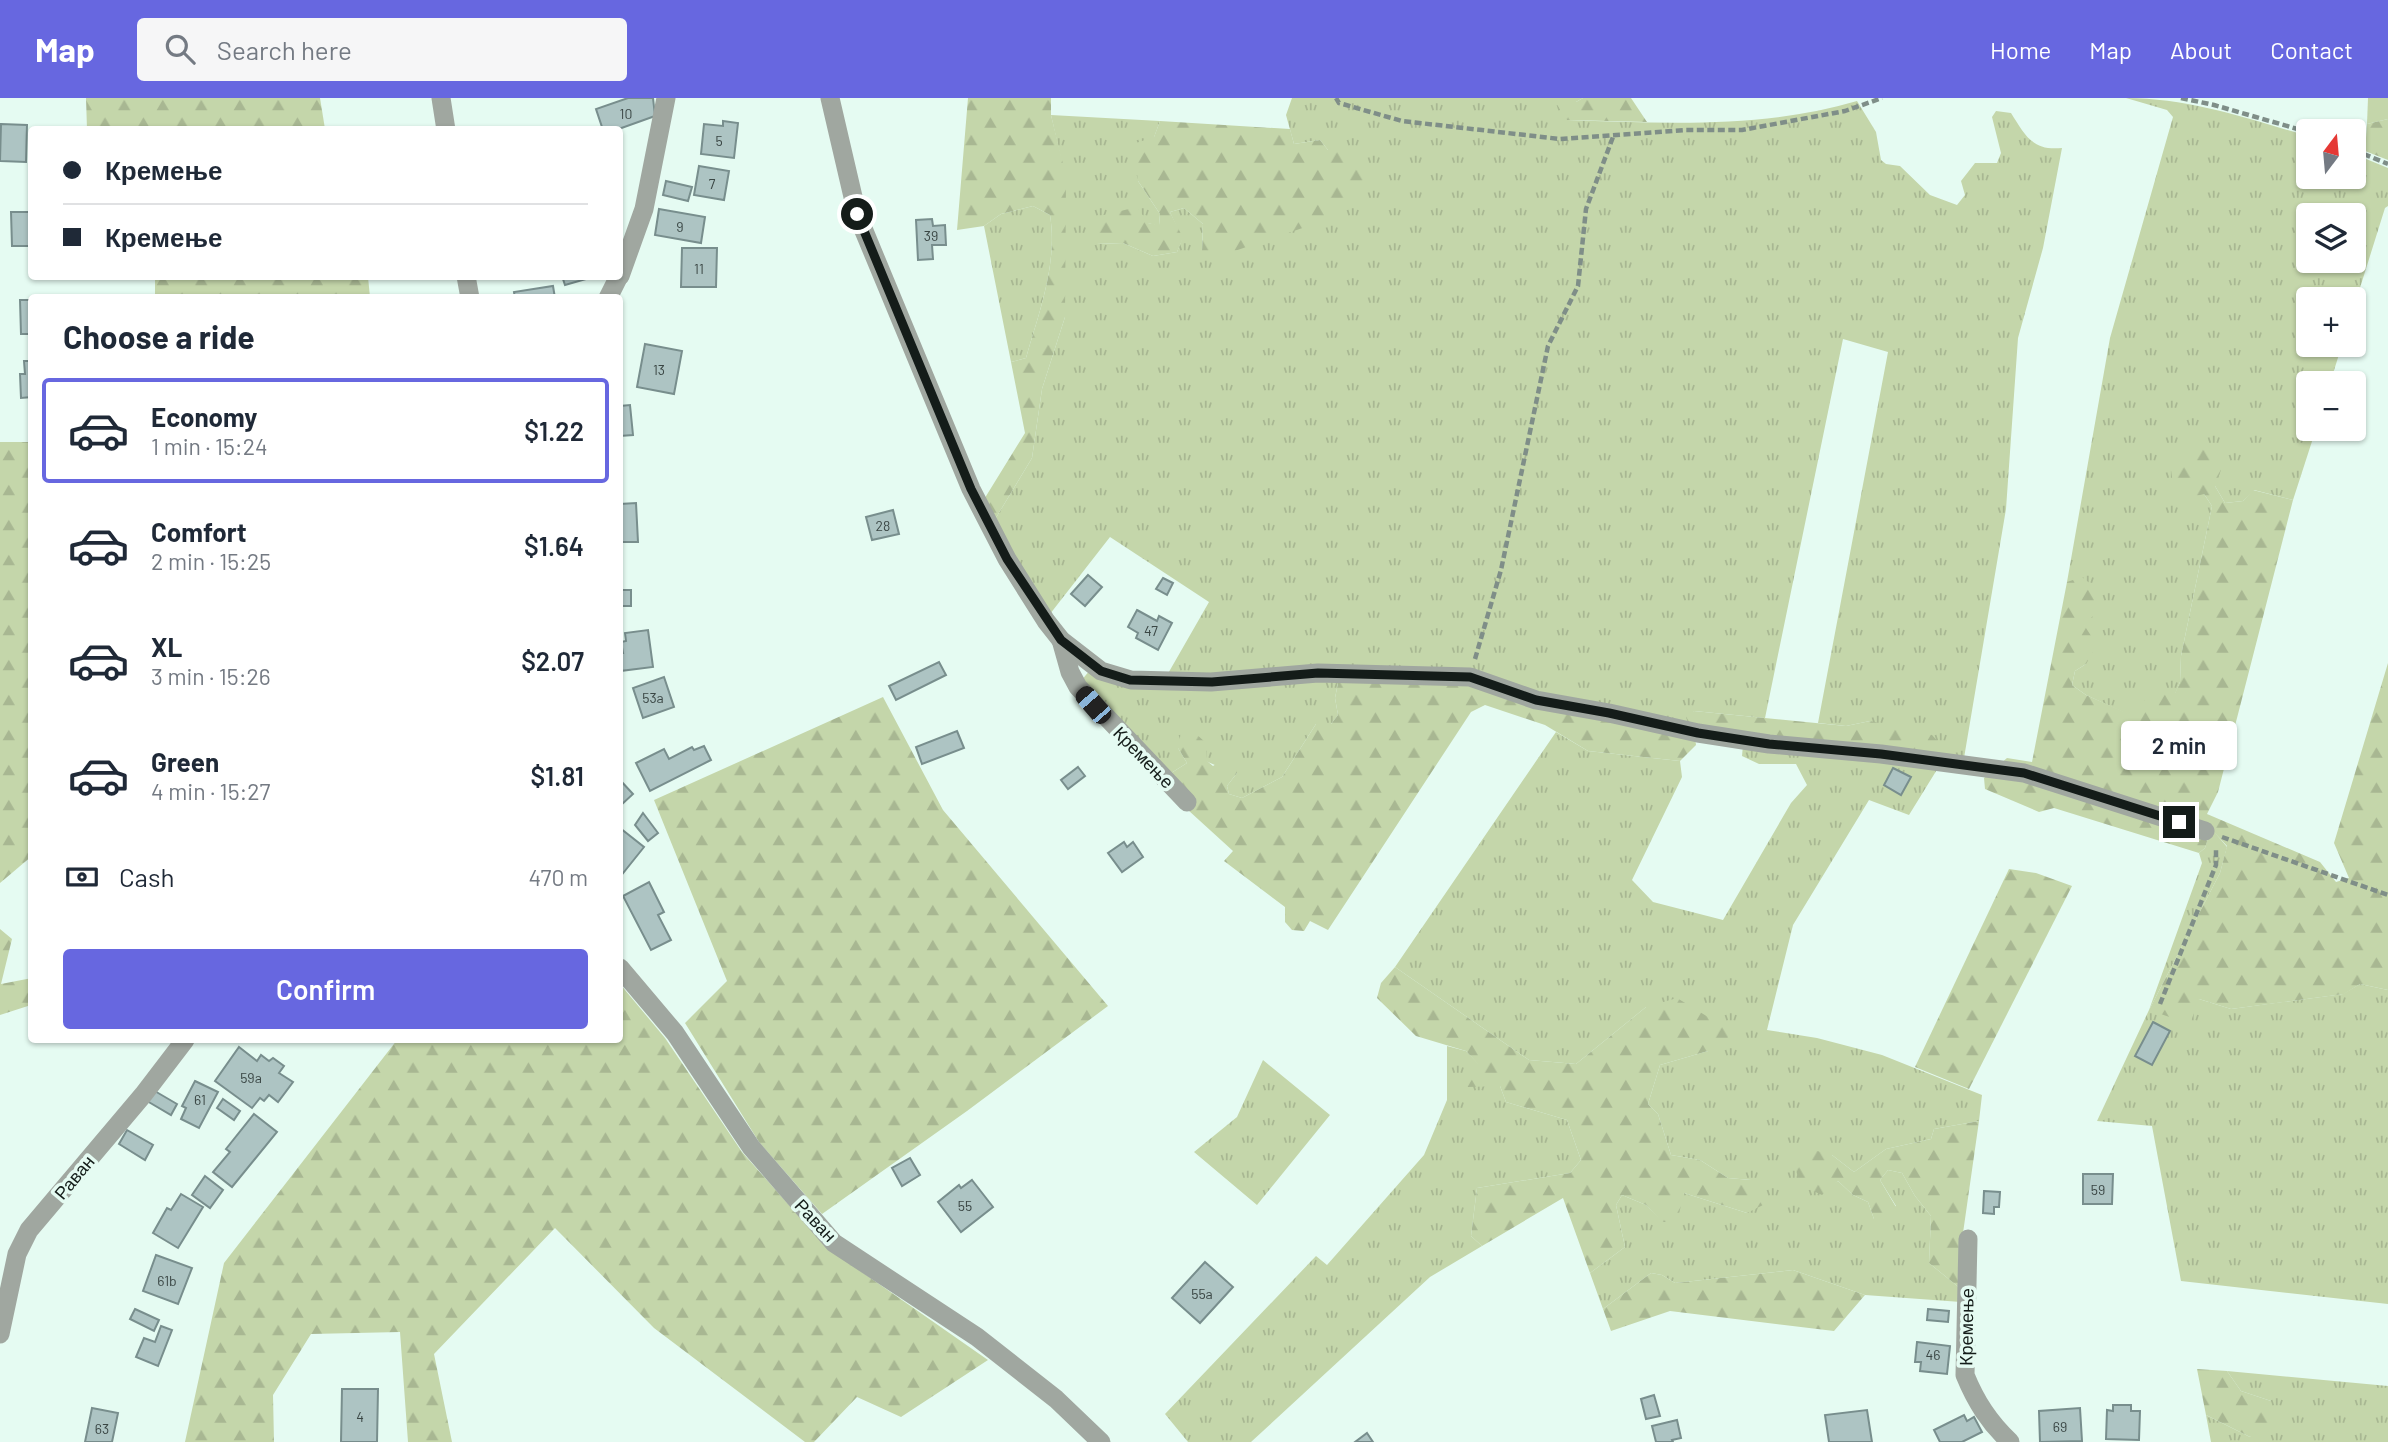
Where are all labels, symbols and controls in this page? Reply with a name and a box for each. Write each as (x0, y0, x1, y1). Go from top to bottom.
search box (137, 18, 627, 81)
text: Map (35, 29, 95, 69)
icon: search (161, 30, 199, 68)
text: Search here (217, 34, 352, 65)
text: Home (1990, 35, 2051, 64)
text: Map (2089, 35, 2132, 64)
text: About (2170, 35, 2232, 64)
text: Contact (2270, 35, 2353, 64)
house number: 10 (620, 105, 632, 122)
north arrow (2296, 119, 2366, 189)
map controls (2296, 119, 2366, 441)
house number: 5 (715, 132, 723, 149)
text: Кремење (105, 154, 223, 185)
house number: 7 (709, 175, 716, 192)
route start (841, 198, 873, 230)
button: layers (2296, 203, 2366, 273)
house number: 9 (676, 218, 684, 235)
text: Кремење (105, 221, 223, 252)
house number: 39 (924, 227, 938, 244)
house number: 11 (694, 260, 704, 277)
button: + (2296, 287, 2366, 357)
text: Choose a ride (63, 317, 255, 355)
house number: 13 (653, 361, 665, 378)
button: − (2296, 371, 2366, 441)
icon: car (67, 399, 130, 462)
text: Economy (151, 401, 257, 432)
text: $1.22 (524, 415, 584, 446)
text: 1 min · 15:24 (151, 432, 268, 460)
icon: car (67, 514, 130, 577)
text: Comfort (151, 516, 247, 547)
house number: 28 (876, 517, 890, 534)
text: $1.64 (524, 530, 584, 561)
text: 2 min · 15:25 (151, 547, 271, 575)
house number: 47 (1144, 622, 1158, 639)
icon: car (67, 629, 130, 692)
text: XL (151, 631, 182, 662)
text: $2.07 (521, 645, 584, 676)
text: 3 min · 15:26 (151, 662, 271, 690)
car (1072, 682, 1115, 728)
house number: 53a (642, 689, 664, 706)
callout: 2 min (2121, 720, 2237, 770)
street label: Кремење (1109, 721, 1179, 793)
text: 2 min (2152, 731, 2206, 759)
icon: car (67, 744, 130, 807)
text: Green (151, 746, 219, 777)
text: $1.81 (530, 760, 584, 791)
text: 4 min · 15:27 (151, 777, 270, 805)
route end (2163, 806, 2195, 838)
icon: cash (63, 858, 101, 896)
text: Cash (119, 861, 174, 892)
text: 470 m (529, 863, 588, 891)
button: Confirm (63, 949, 588, 1029)
house number: 59a (240, 1069, 262, 1086)
house number: 61 (194, 1091, 206, 1108)
street label: Раван (49, 1150, 99, 1204)
house number: 59 (2091, 1181, 2105, 1198)
street label: Раван (791, 1194, 841, 1246)
house number: 55 (958, 1197, 972, 1214)
house number: 61b (157, 1272, 177, 1289)
house number: 55a (1191, 1285, 1213, 1302)
street label: Кремење (1954, 1288, 1978, 1366)
house number: 46 (1926, 1346, 1940, 1363)
house number: 4 (356, 1408, 364, 1425)
house number: 69 (2053, 1418, 2067, 1435)
house number: 63 (95, 1420, 109, 1437)

